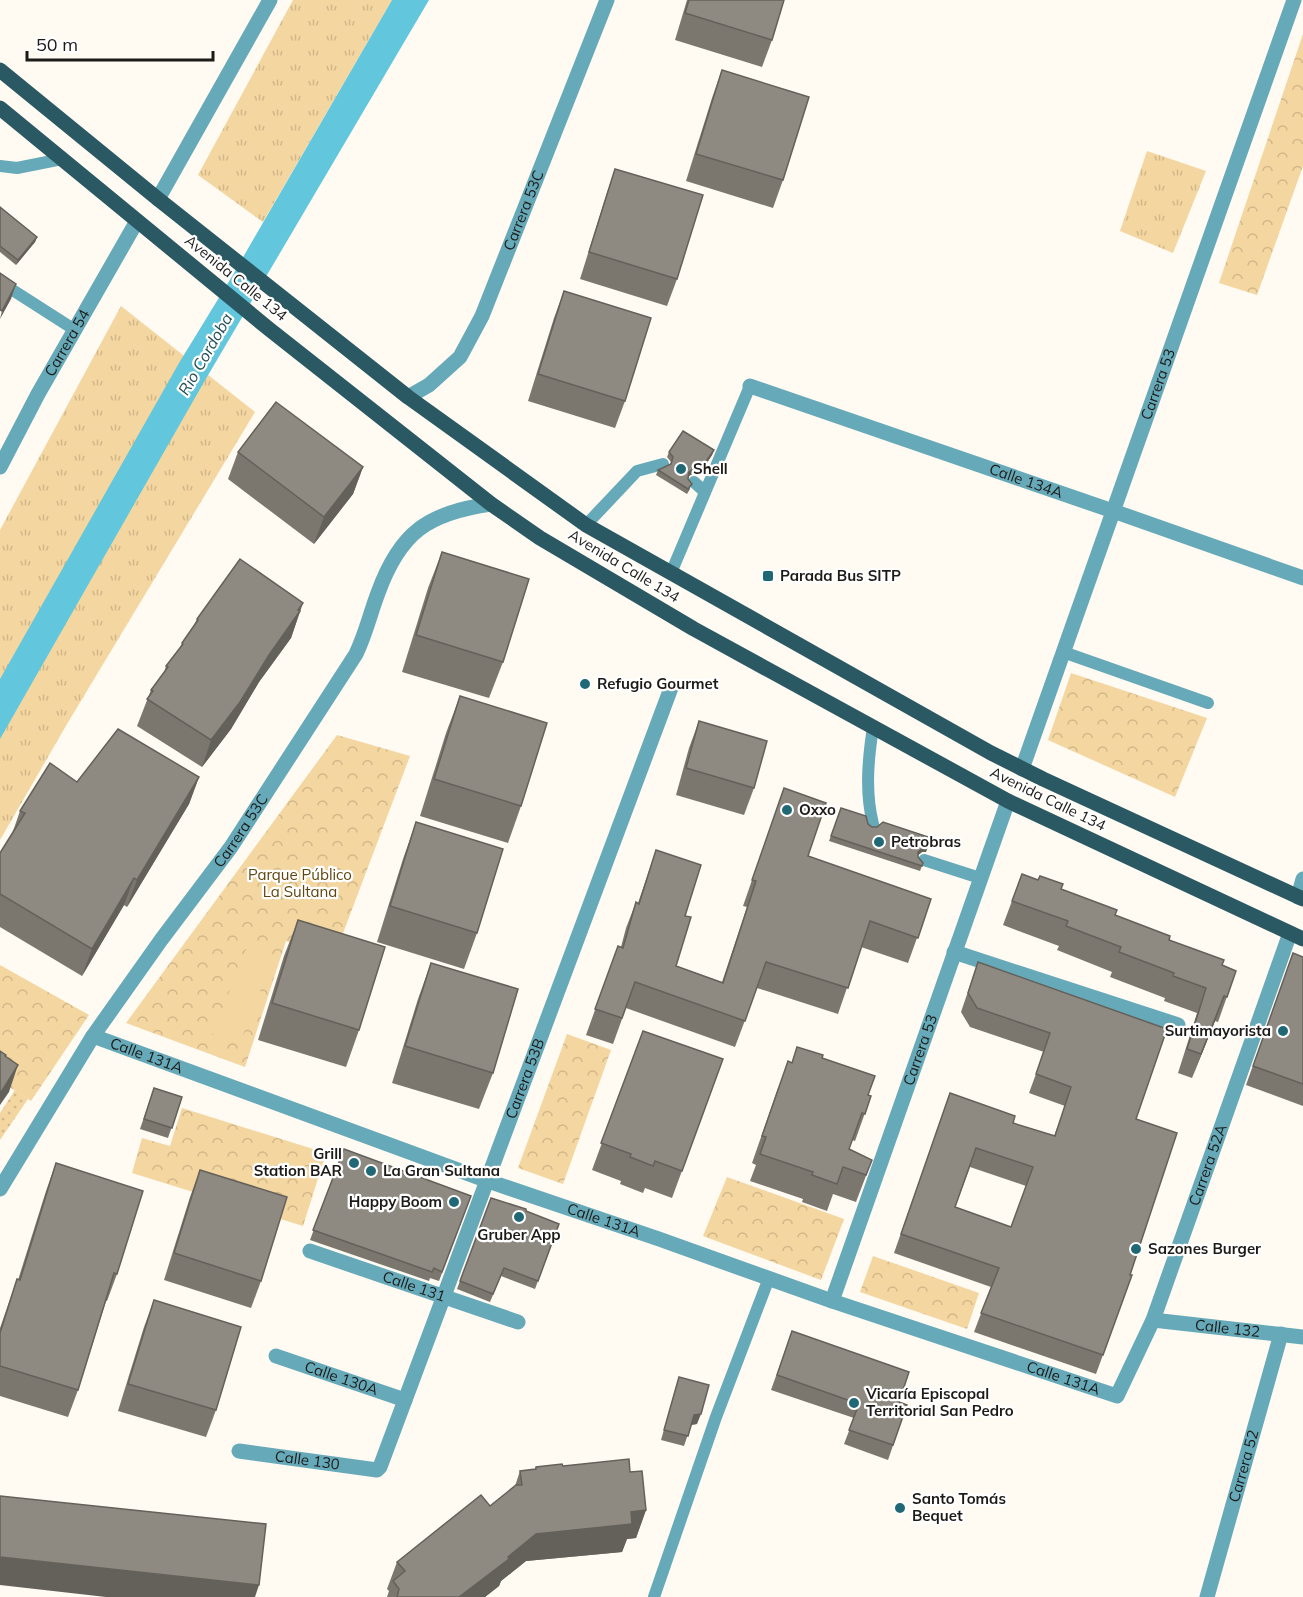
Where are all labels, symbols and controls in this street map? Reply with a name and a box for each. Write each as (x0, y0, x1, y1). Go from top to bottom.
scale bar (27, 24, 213, 62)
text: 50 m (36, 33, 78, 56)
street label: Carrera 53C (499, 167, 548, 253)
street label: Avenida Calle 134 (181, 231, 291, 325)
street label: Carrera 54 (40, 306, 93, 380)
water label: Rio Cordoba (173, 309, 237, 399)
street label: Carrera 53 (1136, 346, 1179, 422)
place label: Shell (693, 459, 728, 478)
street label: Calle 134A (987, 459, 1065, 502)
marker: Shell (674, 462, 688, 476)
street label: Avenida Calle 134 (565, 525, 683, 606)
place label: Parada Bus SITP (780, 566, 901, 585)
marker: Parada Bus SITP (761, 569, 775, 583)
place label: Refugio Gourmet (597, 674, 719, 693)
marker: Refugio Gourmet (578, 677, 592, 691)
street label: Avenida Calle 134 (987, 762, 1109, 835)
street label: Carrera 53C (209, 790, 272, 871)
place label: Oxxo (799, 800, 836, 819)
marker: Oxxo (780, 803, 794, 817)
place label: Petrobras (891, 832, 961, 851)
marker: Petrobras (872, 835, 886, 849)
park label: Parque Público La Sultana (248, 865, 352, 901)
street label: Carrera 53 (899, 1012, 941, 1088)
place label: Surtimayorista (1165, 1021, 1271, 1040)
marker: Surtimayorista (1276, 1024, 1290, 1038)
street label: Calle 131A (108, 1033, 186, 1077)
street label: Carrera 53B (501, 1036, 548, 1122)
street label: Carrera 52A (1184, 1121, 1231, 1208)
place label: Grill Station BAR (254, 1144, 342, 1180)
marker: Grill Station BAR (347, 1156, 361, 1170)
place label: La Gran Sultana (383, 1161, 500, 1180)
marker: La Gran Sultana (364, 1164, 378, 1178)
place label: Happy Boom (349, 1192, 442, 1211)
marker: Happy Boom (447, 1195, 461, 1209)
street label: Calle 131A (565, 1199, 643, 1241)
marker: Gruber App (512, 1210, 526, 1224)
place label: Gruber App (477, 1225, 561, 1244)
place label: Sazones Burger (1148, 1239, 1261, 1258)
marker: Sazones Burger (1129, 1242, 1143, 1256)
street label: Calle 131 (380, 1267, 448, 1306)
street label: Calle 132 (1194, 1315, 1261, 1341)
street label: Calle 130A (302, 1356, 381, 1399)
street label: Calle 131A (1024, 1357, 1103, 1399)
place label: Vicaría Episcopal Territorial San Pedro (865, 1384, 1014, 1420)
marker: Vicaría Episcopal Territorial San Pedro (847, 1396, 861, 1410)
street label: Carrera 52 (1224, 1428, 1263, 1504)
street label: Calle 130 (274, 1446, 341, 1474)
place label: Santo Tomás Bequet (912, 1489, 1006, 1525)
marker: Santo Tomás Bequet (893, 1501, 907, 1515)

